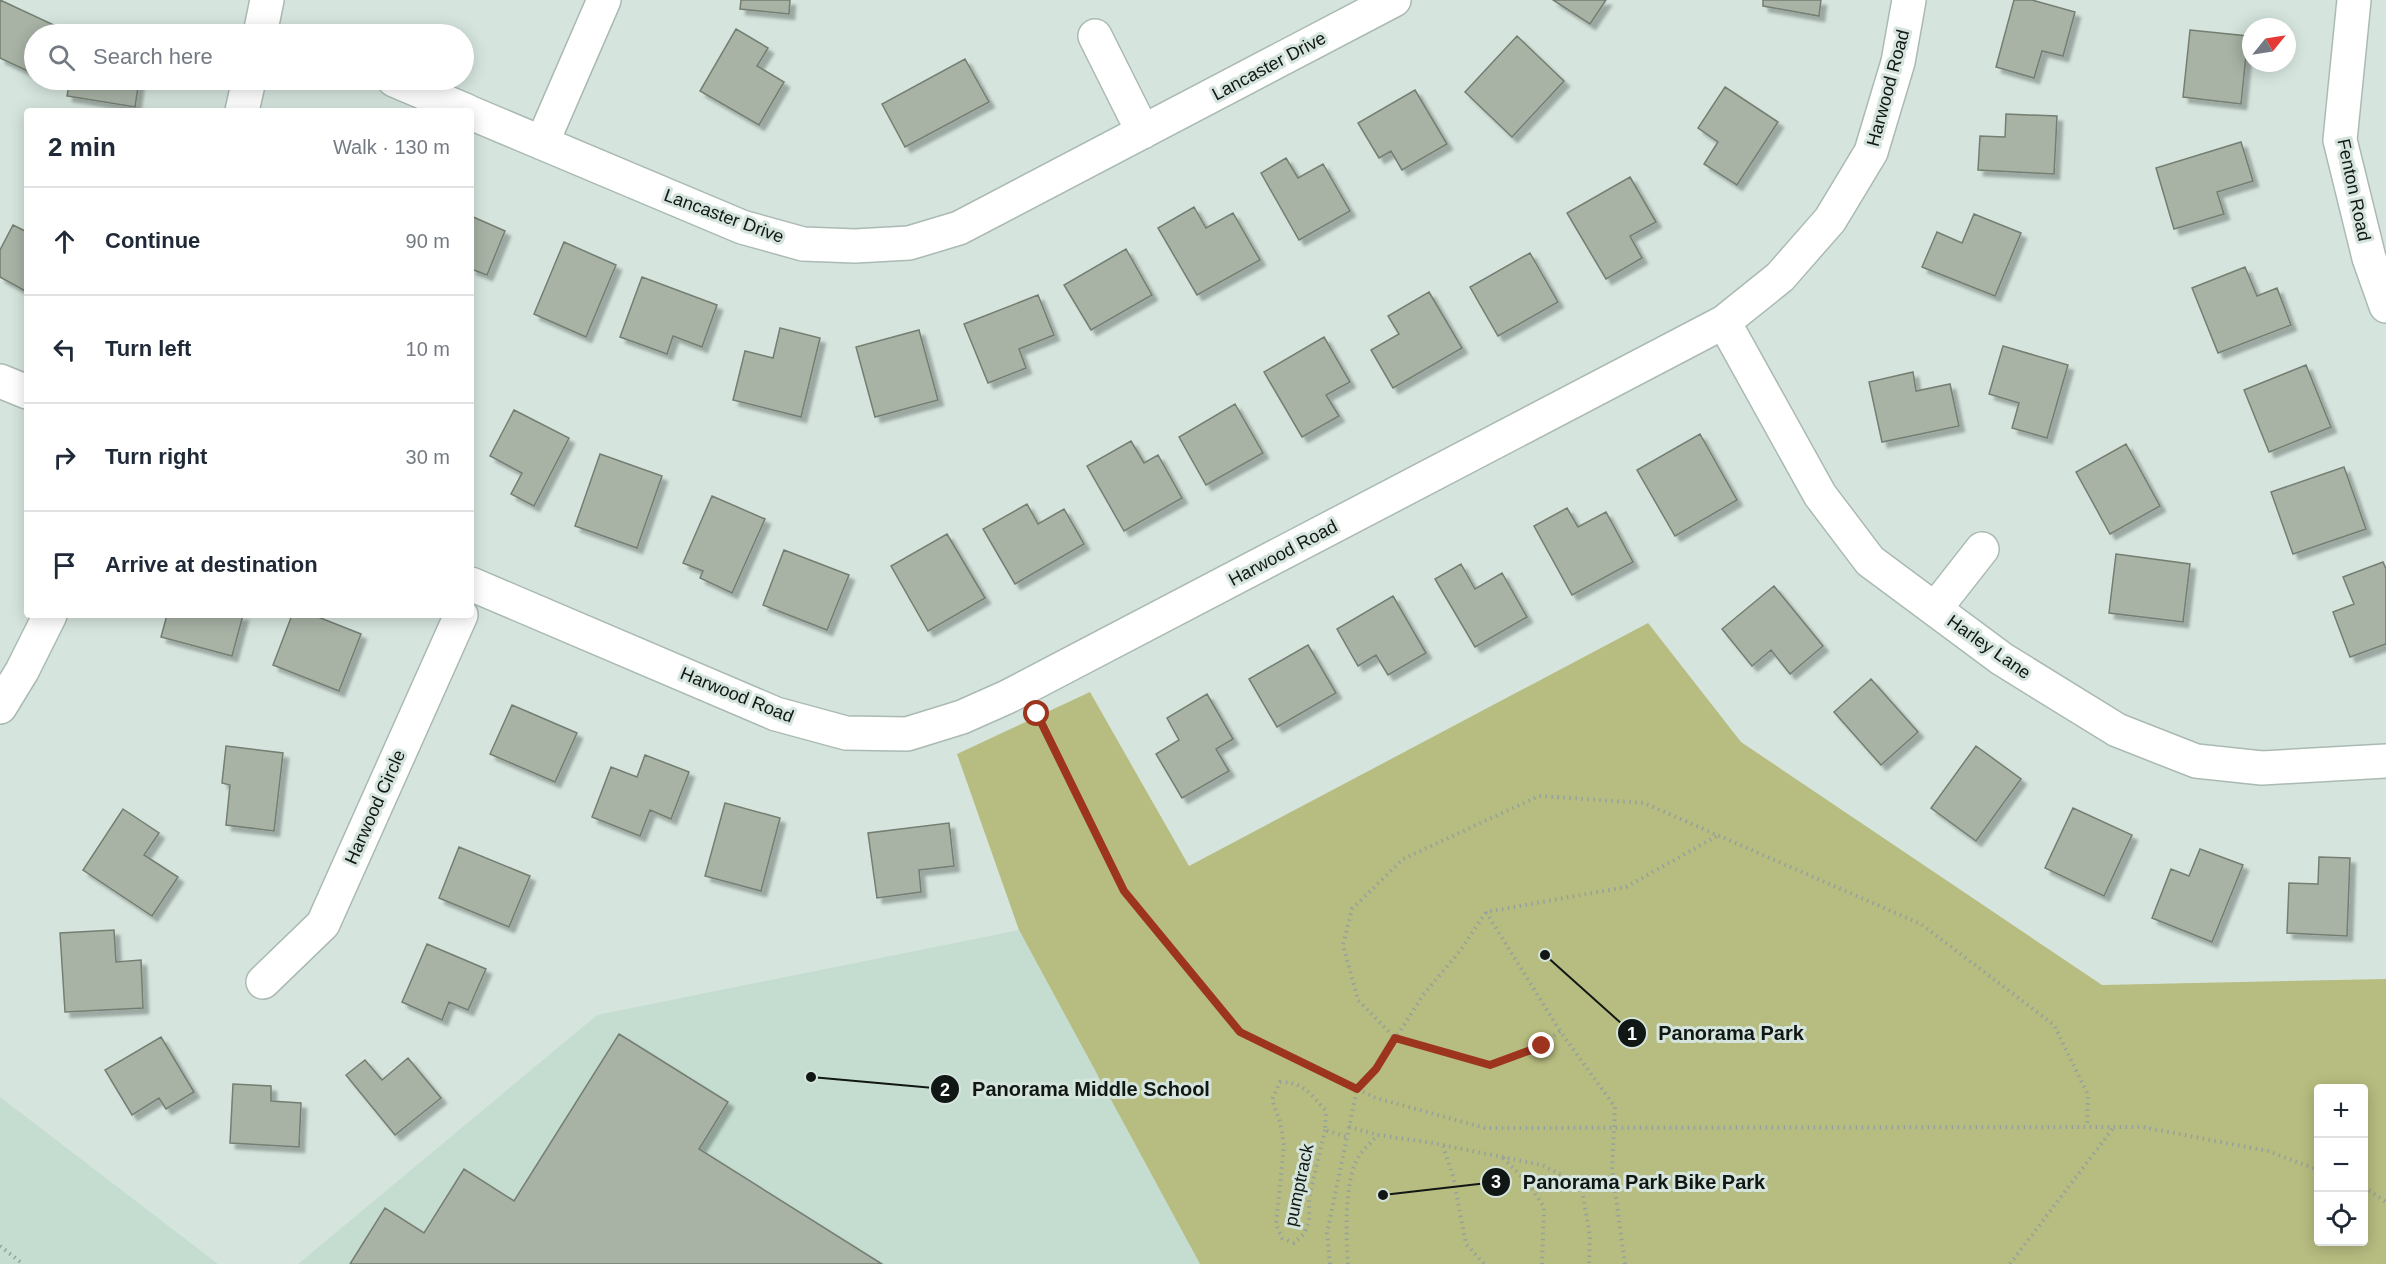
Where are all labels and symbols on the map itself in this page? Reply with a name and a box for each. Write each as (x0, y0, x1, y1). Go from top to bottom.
north arrow (2242, 18, 2296, 72)
street label: Harwood Road (1863, 27, 1913, 149)
street label: Lancaster Drive (1209, 28, 1329, 104)
street label: Fenton Road (2333, 137, 2375, 243)
street label: Lancaster Drive (661, 185, 787, 247)
street label: Harwood Road (1225, 516, 1341, 590)
street label: Harley Lane (1944, 611, 2034, 683)
street label: Harwood Road (678, 663, 796, 727)
route start (1023, 700, 1049, 726)
street label: Harwood Circle (341, 747, 409, 867)
callout: Panorama Park (1617, 1014, 1816, 1052)
text: Panorama Park (1658, 1022, 1805, 1044)
text: 1 (1627, 1024, 1637, 1044)
route end (1528, 1032, 1554, 1058)
callout: Panorama Middle School (930, 1070, 1222, 1108)
text: Panorama Middle School (972, 1078, 1210, 1100)
text: 2 (940, 1080, 950, 1100)
street label: pumptrack (1280, 1141, 1318, 1228)
callout: Panorama Park Bike Park (1481, 1163, 1778, 1201)
text: Panorama Park Bike Park (1523, 1171, 1766, 1193)
text: 3 (1491, 1172, 1501, 1192)

